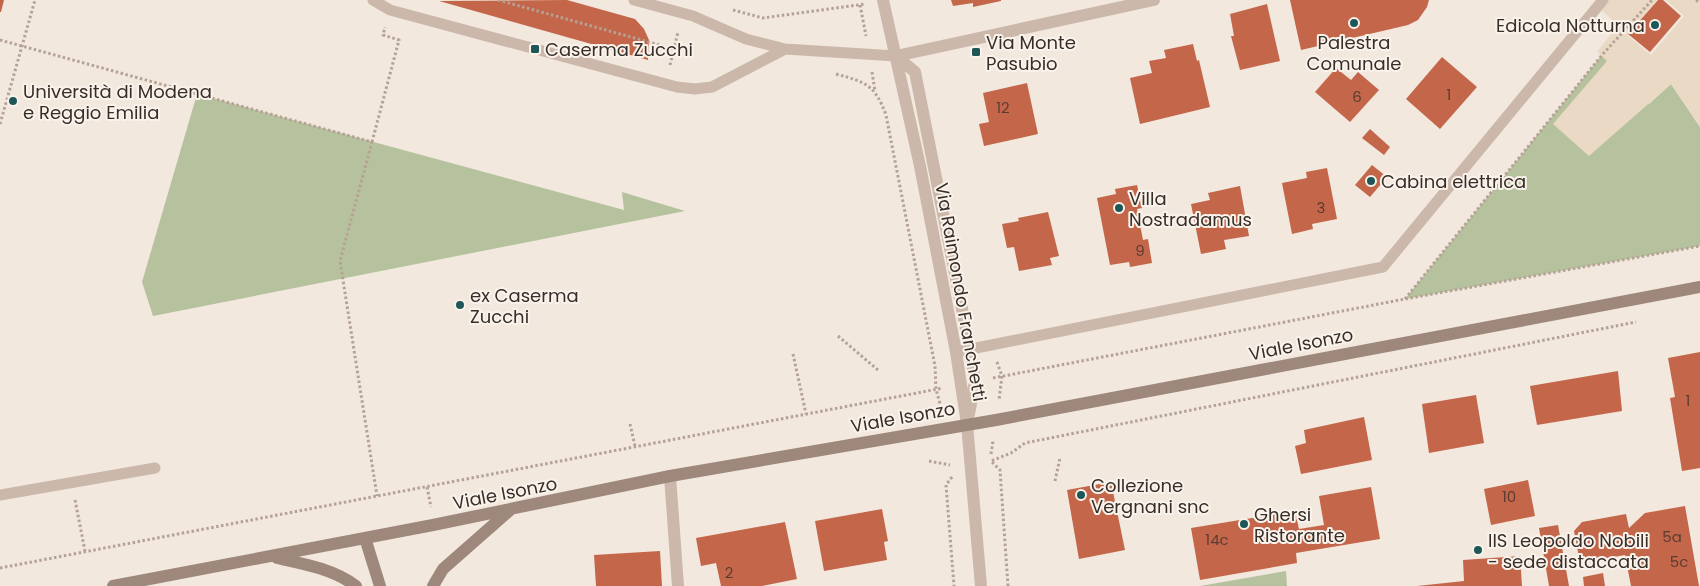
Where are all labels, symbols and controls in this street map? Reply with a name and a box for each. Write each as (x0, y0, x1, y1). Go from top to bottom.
place label: Edicola Notturna (1496, 13, 1645, 38)
marker: Palestra Comunale (1348, 17, 1360, 29)
marker: Edicola Notturna (1649, 19, 1661, 31)
place label: Via Monte Pasubio (986, 30, 1076, 76)
place label: Palestra Comunale (1307, 30, 1401, 76)
place label: Caserma Zucchi (545, 37, 693, 62)
marker: Caserma Zucchi (529, 43, 541, 55)
marker: Via Monte Pasubio (970, 46, 982, 58)
place label: Università di Modena e Reggio Emilia (23, 79, 212, 125)
house number: 1 (1447, 84, 1451, 105)
house number: 6 (1352, 86, 1362, 107)
marker: Università di Modena e Reggio Emilia (7, 95, 19, 107)
house number: 12 (996, 97, 1010, 118)
place label: Cabina elettrica (1381, 169, 1526, 194)
marker: Cabina elettrica (1365, 175, 1377, 187)
street label: Via Raimondo Franchetti (929, 181, 993, 403)
place label: Villa Nostradamus (1129, 186, 1252, 232)
house number: 3 (1317, 197, 1325, 218)
marker: Villa Nostradamus (1113, 202, 1125, 214)
house number: 9 (1135, 240, 1145, 261)
place label: ex Caserma Zucchi (470, 283, 579, 329)
marker: ex Caserma Zucchi (454, 299, 466, 311)
street label: Viale Isonzo (1247, 322, 1355, 366)
house number: 1 (1686, 390, 1690, 411)
street label: Viale Isonzo (849, 396, 957, 438)
street label: Viale Isonzo (451, 471, 559, 515)
place label: Collezione Vergnani snc (1091, 473, 1210, 519)
house number: 10 (1502, 486, 1516, 507)
marker: Collezione Vergnani snc (1075, 489, 1087, 501)
place label: Ghersi Ristorante (1254, 502, 1345, 548)
marker: Ghersi Ristorante (1238, 518, 1250, 530)
house number: 5a (1662, 526, 1682, 547)
place label: IIS Leopoldo Nobili - sede distaccata (1488, 528, 1649, 574)
house number: 14c (1205, 529, 1229, 550)
marker: IIS Leopoldo Nobili - sede distaccata (1472, 544, 1484, 556)
house number: 5c (1670, 551, 1688, 572)
house number: 2 (725, 562, 733, 583)

